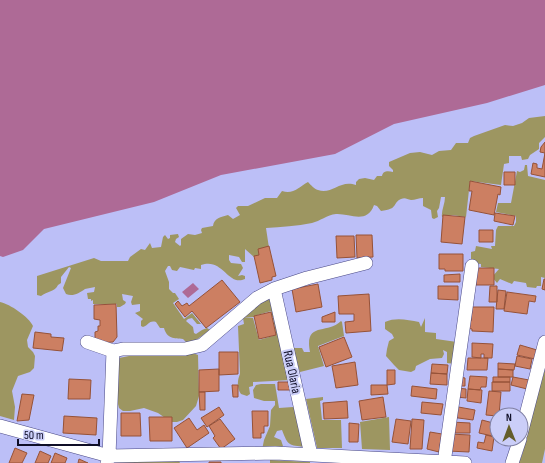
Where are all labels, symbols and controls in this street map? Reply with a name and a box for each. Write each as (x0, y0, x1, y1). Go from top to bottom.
street label: Rua Olaria (280, 349, 304, 395)
north arrow (489, 407, 529, 447)
text: N (506, 411, 512, 424)
scale bar (18, 421, 99, 447)
text: 50 m (24, 428, 44, 443)

